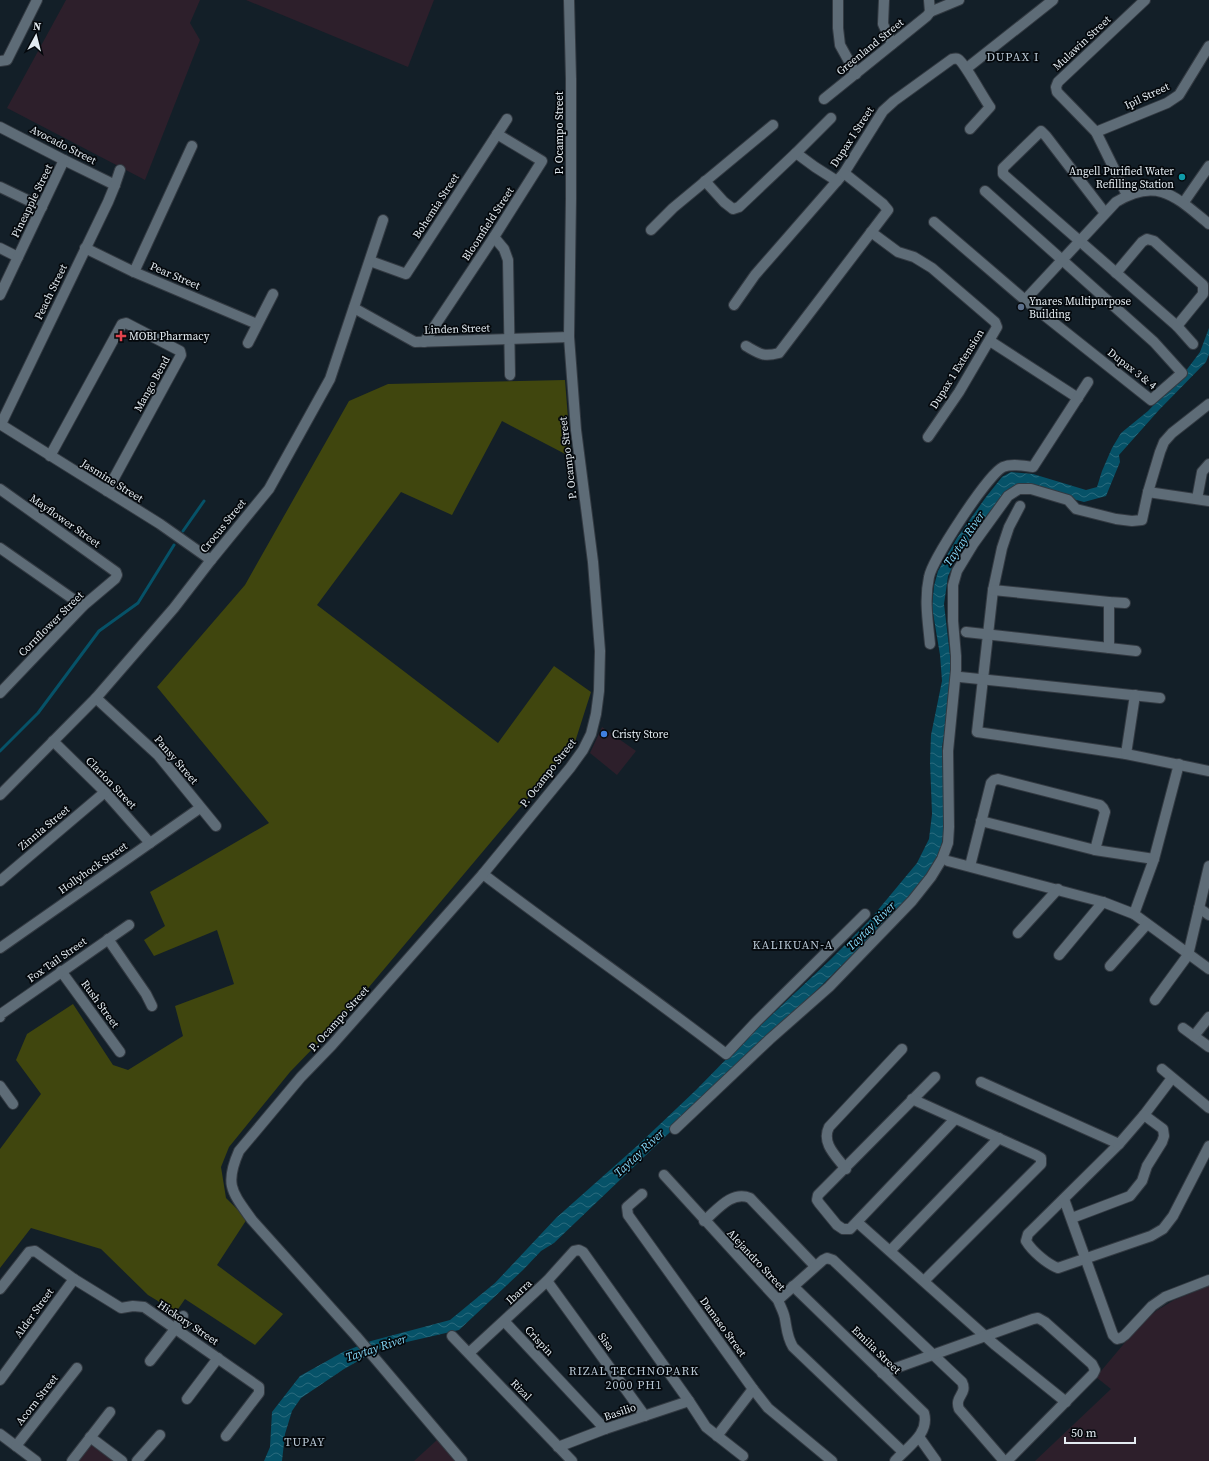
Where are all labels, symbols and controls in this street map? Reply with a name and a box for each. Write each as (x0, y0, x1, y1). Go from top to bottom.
street label: Mulawin Street (1050, 12, 1114, 74)
street label: Greenland Street (833, 15, 907, 79)
north arrow (16, 16, 56, 56)
text: N (32, 19, 42, 35)
district label: DUPAX I (986, 49, 1040, 65)
street label: Ipil Street (1122, 79, 1172, 113)
street label: P. Ocampo Street (552, 91, 567, 175)
street label: Dupax I Street (827, 103, 877, 170)
street label: Avocado Street (27, 122, 99, 168)
street label: Pineapple Street (8, 161, 56, 240)
place label: Angell Purified Water Refilling Station (1069, 164, 1174, 192)
street label: Bohemia Street (409, 170, 463, 241)
marker: Angell Purified Water Refilling Station (1177, 172, 1187, 182)
street label: Bloomfield Street (459, 184, 518, 264)
street label: Pear Street (148, 259, 203, 293)
street label: Peach Street (31, 261, 71, 322)
place label: Ynares Multipurpose Building (1029, 294, 1132, 322)
marker: Ynares Multipurpose Building (1016, 302, 1026, 312)
street label: Linden Street (424, 320, 491, 338)
street label: Dupax 1 Extension (926, 326, 988, 412)
place label: MOBI Pharmacy (129, 329, 210, 344)
marker: MOBI Pharmacy (116, 331, 126, 341)
street label: Dupax 3 & 4 (1104, 345, 1160, 393)
street label: Mango Bend (131, 353, 174, 415)
street label: P. Ocampo Street (555, 415, 581, 500)
street label: Jasmine Street (77, 455, 146, 506)
street label: Mayflower Street (27, 491, 104, 551)
street label: Crocus Street (197, 496, 250, 556)
water label: Taytay River (940, 507, 989, 570)
street label: Cornflower Street (15, 588, 87, 660)
place label: Cristy Store (612, 727, 669, 742)
marker: Cristy Store (599, 729, 609, 739)
street label: Pansy Street (151, 732, 202, 788)
street label: P. Ocampo Street (517, 735, 580, 810)
street label: Clarion Street (82, 754, 140, 813)
street label: Zinnia Street (15, 802, 73, 854)
street label: Hollyhock Street (55, 838, 131, 897)
water label: Taytay River (843, 897, 900, 954)
street label: Fox Tail Street (24, 934, 90, 986)
district label: KALIKUAN-A (752, 937, 834, 953)
street label: Rush Street (78, 977, 123, 1031)
street label: P. Ocampo Street (306, 983, 373, 1055)
water label: Taytay River (611, 1125, 668, 1180)
street label: Alejandro Street (723, 1226, 789, 1294)
street label: Ibarra (503, 1276, 536, 1308)
street label: Alder Street (11, 1285, 57, 1341)
street label: Damaso Street (696, 1294, 750, 1360)
street label: Hickory Street (155, 1297, 222, 1349)
street label: Crispin (521, 1323, 557, 1359)
street label: Emilia Street (848, 1323, 904, 1378)
water label: Taytay River (344, 1330, 410, 1365)
street label: Sisa (594, 1330, 618, 1355)
district label: RIZAL TECHNOPARK 2000 PH1 (569, 1363, 699, 1393)
street label: Acorn Street (12, 1371, 62, 1429)
street label: Rizal (507, 1376, 535, 1404)
street label: Basilio (602, 1400, 638, 1424)
scale bar (1065, 1419, 1135, 1445)
text: 50 m (1071, 1425, 1097, 1441)
district label: TUPAY (284, 1434, 326, 1450)

